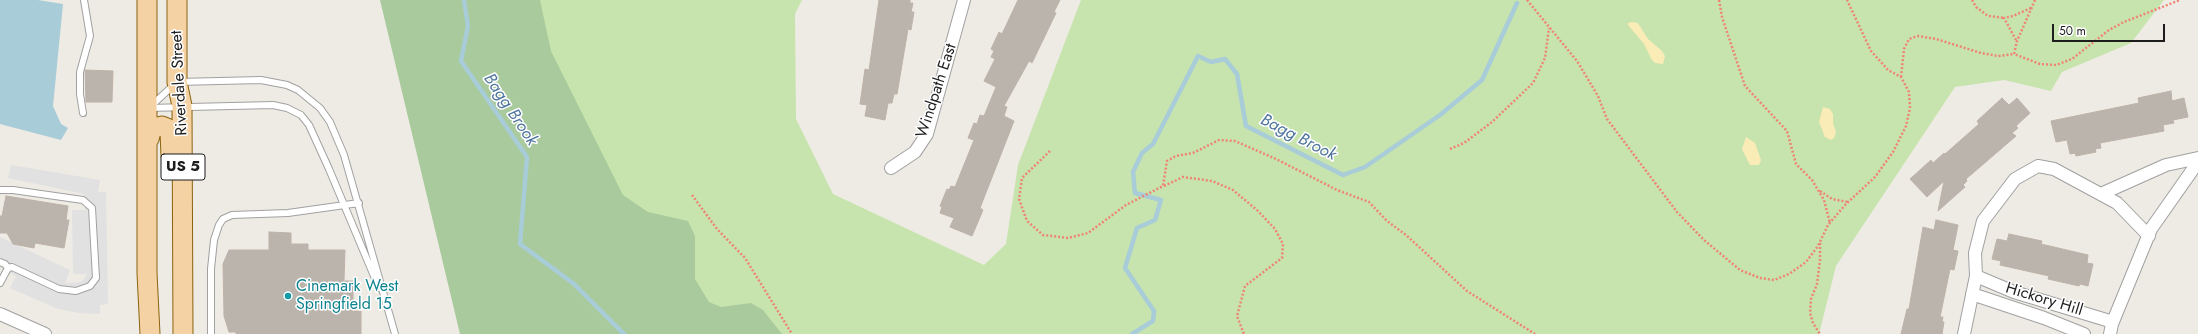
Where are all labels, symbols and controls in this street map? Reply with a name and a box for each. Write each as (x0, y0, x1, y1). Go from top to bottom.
scale bar (2054, 16, 2167, 42)
text: 50 m (2059, 22, 2086, 40)
street label: Riverdale Street (168, 30, 192, 136)
street label: Windpath East (913, 41, 961, 141)
water label: Bagg Brook (478, 70, 542, 150)
water label: Bagg Brook (1257, 110, 1339, 166)
road number: US 5 (161, 154, 205, 180)
place label: Cinemark West Springfield 15 (296, 277, 398, 315)
street label: Hickory Hill (2003, 279, 2085, 321)
marker: Cinemark West Springfield 15 (283, 291, 293, 301)

